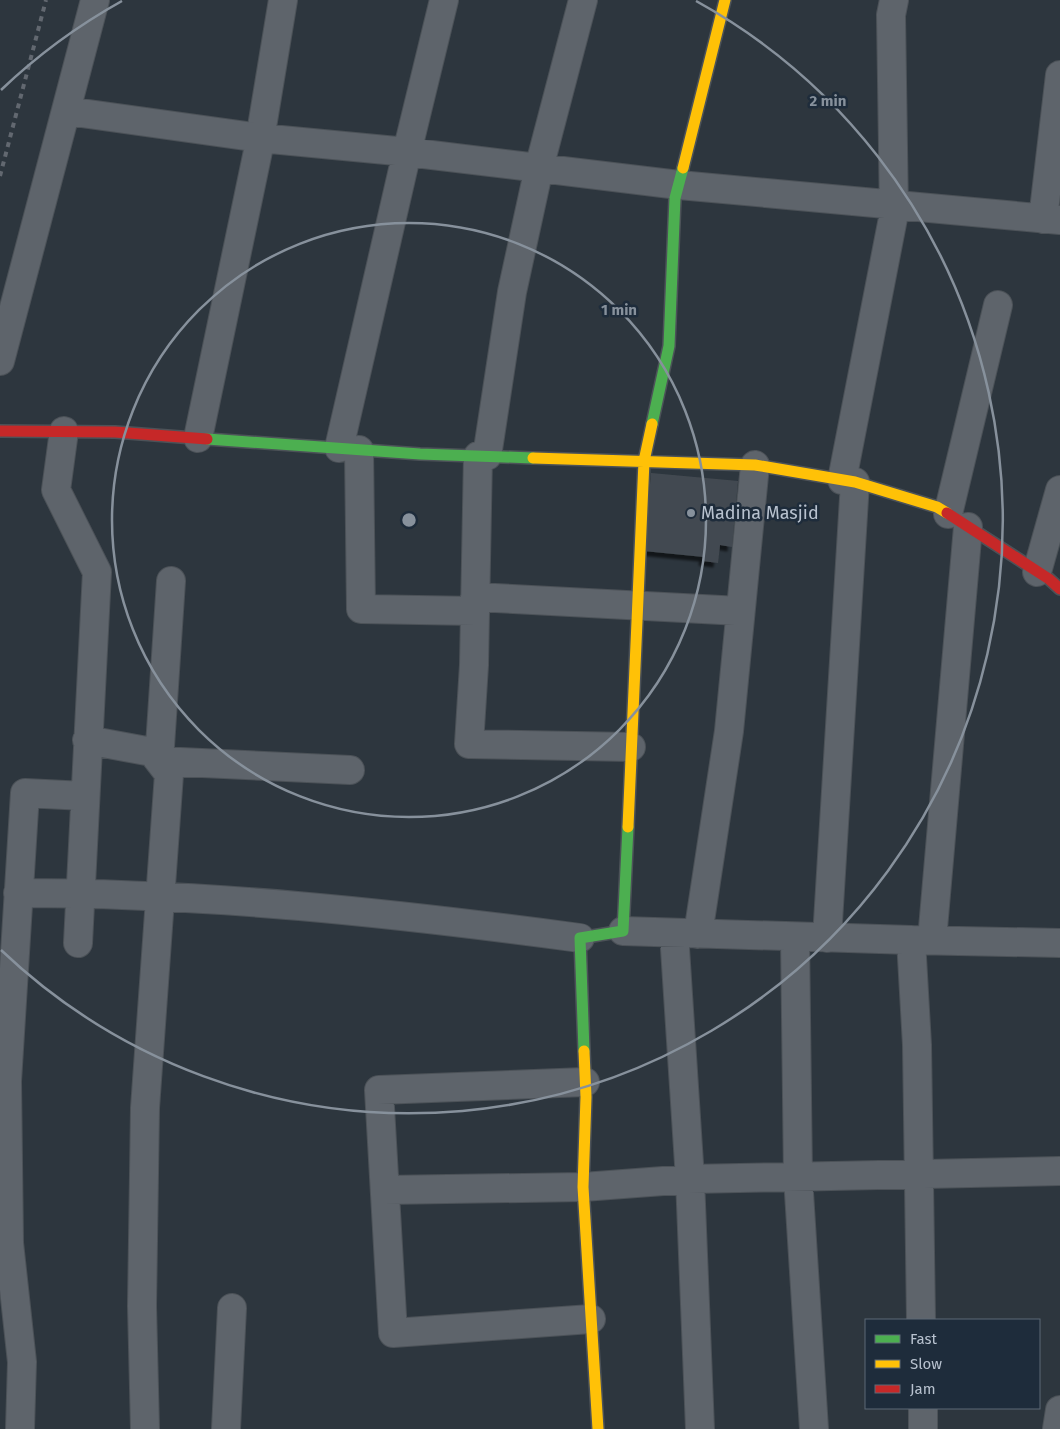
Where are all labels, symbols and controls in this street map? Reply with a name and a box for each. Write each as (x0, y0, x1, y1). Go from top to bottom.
text: 2 min (810, 92, 846, 110)
text: 1 min (601, 301, 637, 319)
place label: Madina Masjid (701, 502, 819, 524)
marker: Madina Masjid (685, 507, 697, 519)
centre of rings (400, 511, 418, 529)
legend (865, 1319, 1040, 1409)
text: Fast (910, 1330, 937, 1348)
text: Slow (910, 1355, 942, 1373)
text: Jam (910, 1380, 936, 1398)

